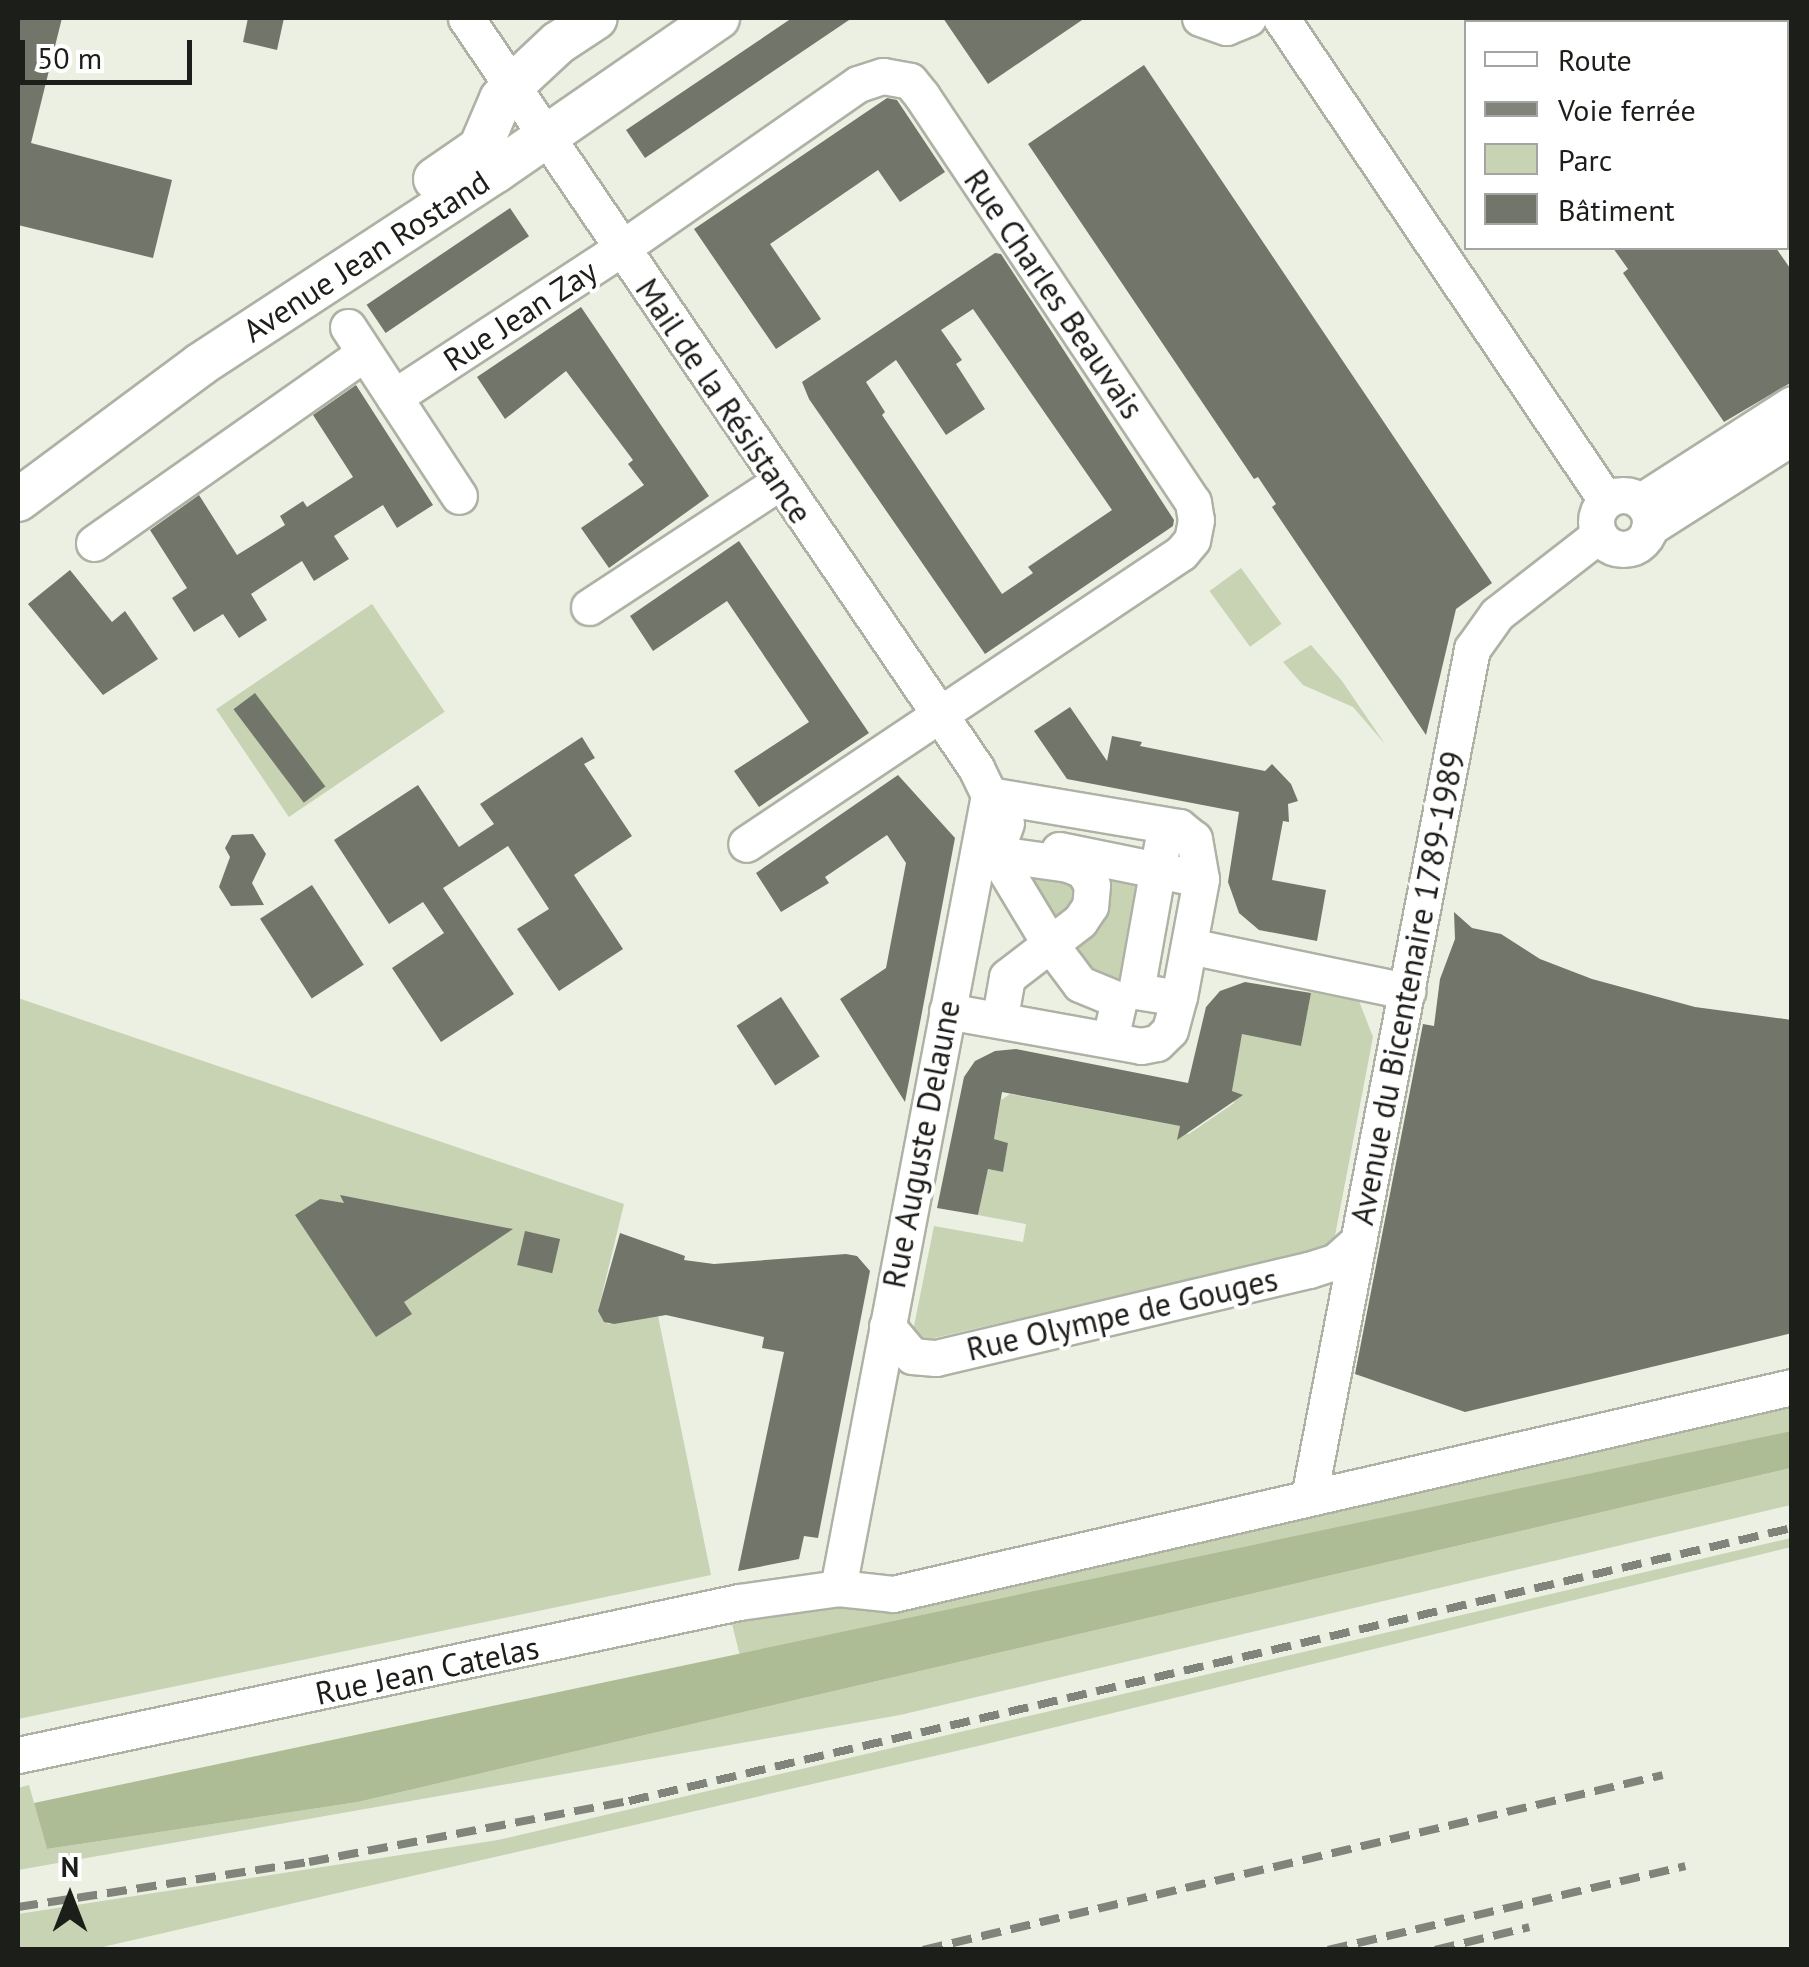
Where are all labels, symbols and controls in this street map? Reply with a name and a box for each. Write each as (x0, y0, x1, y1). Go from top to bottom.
scale bar (25, 20, 198, 82)
legend (1464, 20, 1789, 250)
text: 50 m (37, 38, 102, 77)
text: Route (1558, 40, 1632, 79)
text: Voie ferrée (1558, 90, 1696, 129)
text: Parc (1558, 140, 1612, 179)
street label: Avenue Jean Rostand (236, 162, 496, 350)
street label: Rue Charles Beauvais (956, 162, 1152, 426)
text: Bâtiment (1558, 190, 1675, 229)
street label: Rue Jean Zay (436, 251, 604, 379)
street label: Mail de la Résistance (628, 271, 820, 531)
street label: Avenue du Bicentenaire 1789-1989 (1342, 748, 1472, 1228)
street label: Rue Auguste Delaune (874, 996, 968, 1292)
street label: Rue Olympe de Gouges (963, 1260, 1281, 1368)
street label: Rue Jean Catelas (312, 1628, 542, 1712)
north arrow (20, 1847, 120, 1947)
text: N (61, 1848, 79, 1885)

